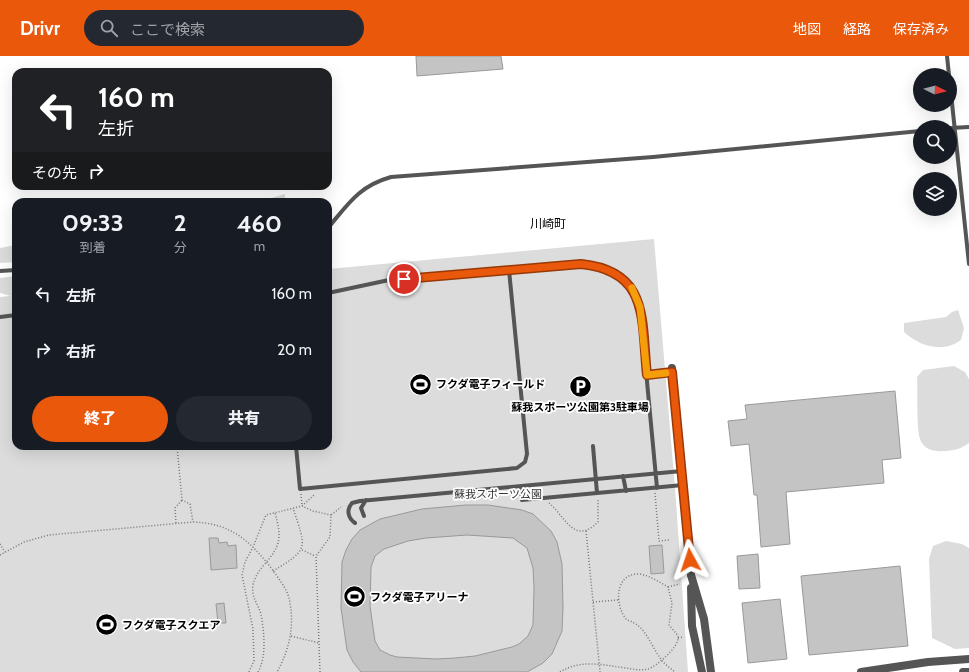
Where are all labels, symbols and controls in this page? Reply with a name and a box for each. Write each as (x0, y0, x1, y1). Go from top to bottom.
search box (84, 10, 364, 46)
text: Drivr (20, 17, 60, 40)
icon: search (98, 17, 120, 39)
text: 地図 (793, 20, 821, 38)
text: 経路 (843, 20, 871, 38)
text: 保存済み (893, 20, 949, 38)
text: ここで検索 (130, 21, 205, 39)
north arrow (913, 68, 957, 112)
map controls (913, 68, 957, 216)
text: 160 m (98, 80, 174, 114)
icon: left (32, 84, 84, 136)
text: 左折 (98, 118, 134, 140)
button: search (913, 120, 957, 164)
icon: right (85, 160, 107, 182)
text: その先 (32, 164, 77, 182)
button: layers (913, 172, 957, 216)
text: 09:33 (62, 208, 124, 237)
text: 2 (174, 208, 187, 237)
text: 460 (237, 209, 282, 238)
district label: 川崎町 (530, 216, 566, 231)
text: m (254, 238, 265, 254)
text: 到着 (80, 239, 106, 255)
text: 分 (174, 239, 187, 255)
pin (387, 262, 421, 296)
icon: arrive (393, 268, 415, 290)
icon: left (32, 283, 54, 305)
text: 160 m (272, 285, 312, 303)
text: 左折 (66, 287, 96, 305)
icon: right (32, 339, 54, 361)
text: 20 m (277, 341, 312, 359)
text: 右折 (66, 343, 96, 361)
sports icon: フクダ電子フィールド (407, 371, 433, 397)
parking icon: 蘇我スポーツ公園第3駐車場 (567, 374, 593, 400)
place label: フクダ電子フィールド (436, 377, 545, 391)
button: 終了 (32, 396, 168, 442)
button: 共有 (176, 396, 312, 442)
place label: 蘇我スポーツ公園第3駐車場 (511, 400, 649, 414)
park label: 蘇我スポーツ公園 (454, 487, 542, 501)
position arrow (669, 539, 711, 581)
sports icon: フクダ電子アリーナ (342, 584, 368, 610)
place label: フクダ電子アリーナ (370, 590, 469, 604)
sports icon: フクダ電子スクエア (93, 612, 119, 638)
place label: フクダ電子スクエア (122, 618, 221, 632)

